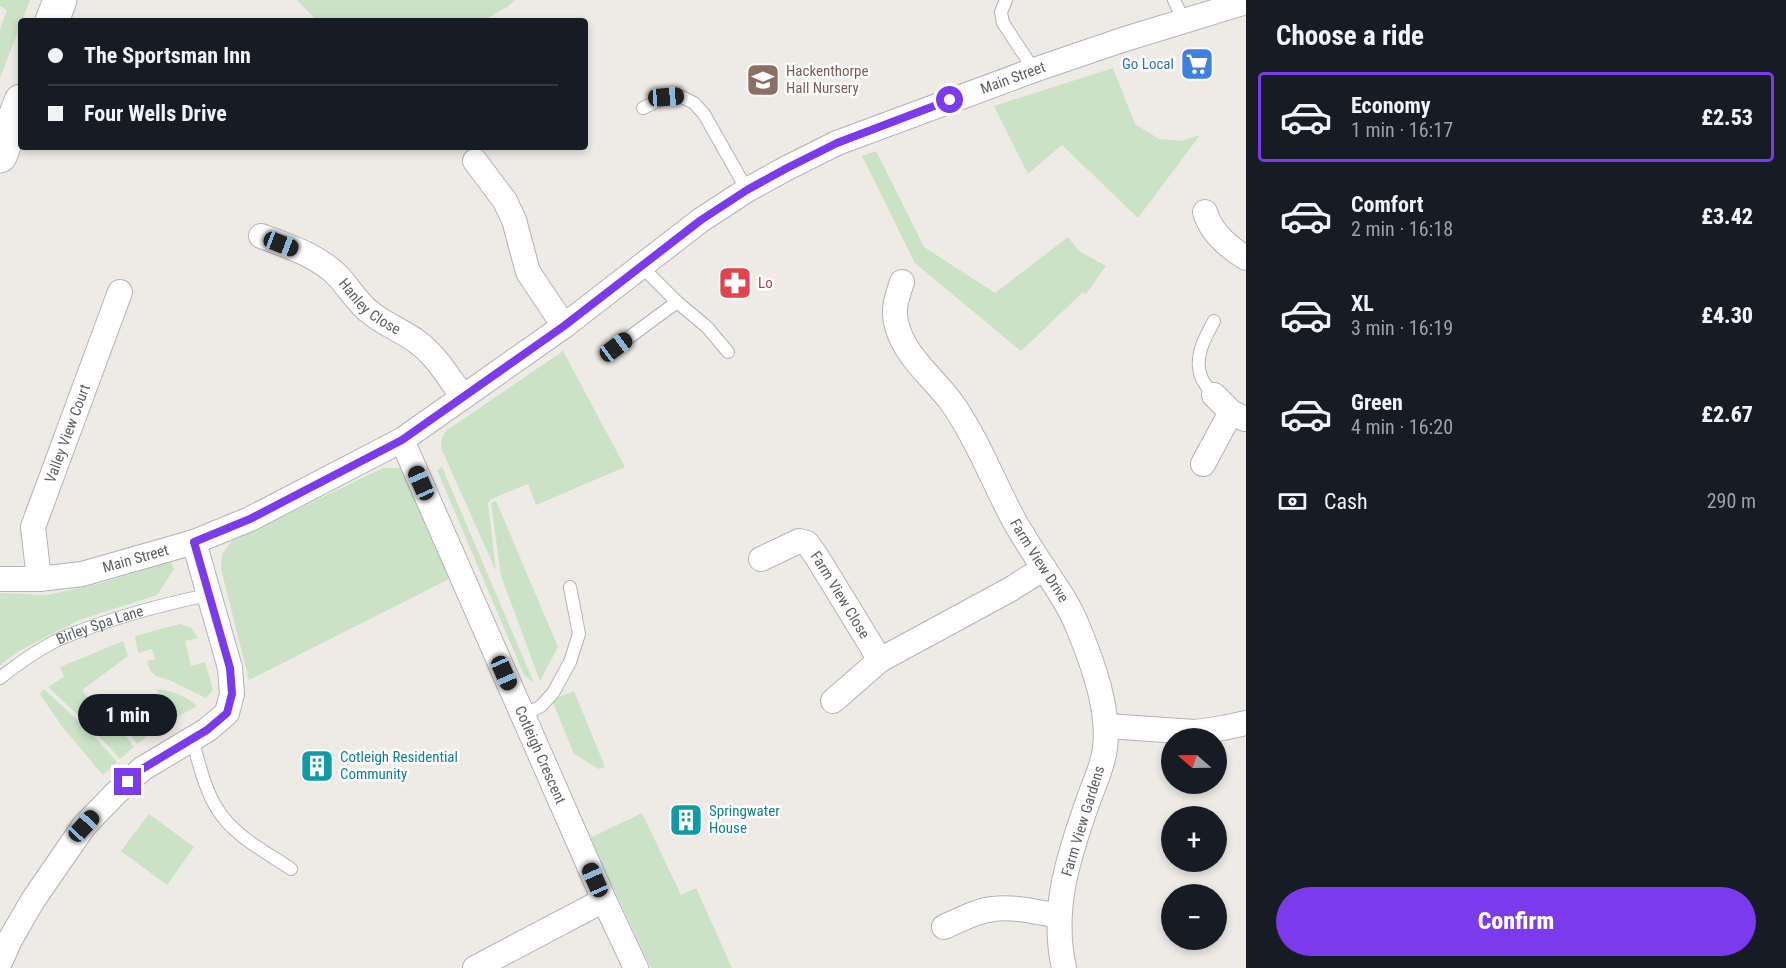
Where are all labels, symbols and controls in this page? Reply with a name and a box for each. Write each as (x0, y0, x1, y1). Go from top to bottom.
text: Choose a ride (1276, 20, 1424, 52)
text: The Sportsman Inn (84, 43, 251, 68)
supermarket icon: Go Local (1179, 46, 1215, 82)
place label: Go Local (1122, 55, 1174, 73)
street label: Main Street (978, 58, 1048, 98)
school or university icon: Hackenthorpe Hall Nursery (745, 62, 781, 98)
place label: Hackenthorpe Hall Nursery (786, 62, 869, 97)
route start (936, 86, 963, 113)
car (647, 87, 685, 107)
icon: car (1279, 90, 1333, 144)
text: Economy (1351, 93, 1431, 118)
text: Four Wells Drive (84, 101, 227, 126)
text: £2.53 (1701, 105, 1753, 130)
text: 1 min · 16:17 (1351, 118, 1453, 142)
icon: car (1279, 189, 1333, 243)
text: Comfort (1351, 192, 1424, 217)
text: £3.42 (1701, 204, 1753, 229)
text: 2 min · 16:18 (1351, 217, 1453, 241)
car (261, 229, 301, 259)
pharmacy icon: Lo (717, 265, 753, 301)
place label: Lo (758, 274, 773, 292)
street label: Hanley Close (335, 275, 404, 339)
icon: car (1279, 288, 1333, 342)
text: XL (1351, 291, 1374, 316)
text: £4.30 (1701, 303, 1753, 328)
text: 3 min · 16:19 (1351, 316, 1453, 340)
car (596, 329, 636, 365)
street label: Valley View Court (41, 382, 94, 485)
icon: car (1279, 387, 1333, 441)
text: Green (1351, 390, 1403, 415)
text: £2.67 (1701, 402, 1753, 427)
text: 4 min · 16:20 (1351, 415, 1453, 439)
car (405, 463, 437, 503)
icon: cash (1276, 485, 1309, 518)
text: Cash (1324, 489, 1368, 514)
text: 290 m (1707, 489, 1756, 513)
street label: Farm View Drive (1006, 516, 1073, 606)
street label: Main Street (100, 541, 171, 577)
street label: Farm View Close (807, 548, 874, 642)
street label: Birley Spa Lane (53, 602, 145, 648)
car (488, 653, 520, 693)
callout: 1 min (78, 695, 178, 737)
text: 1 min (105, 703, 150, 727)
street label: Cotleigh Crescent (511, 703, 570, 807)
north arrow (1161, 728, 1227, 794)
map controls (1161, 728, 1227, 950)
building icon: Cotleigh Residential Community (299, 748, 335, 784)
place label: Cotleigh Residential Community (340, 748, 458, 783)
street label: Farm View Gardens (1058, 763, 1108, 878)
route end (114, 768, 141, 795)
building icon: Springwater House (668, 802, 704, 838)
place label: Springwater House (709, 802, 780, 837)
button: + (1161, 806, 1227, 872)
car (65, 807, 103, 845)
car (579, 860, 611, 900)
button: − (1161, 884, 1227, 950)
button: Confirm (1276, 887, 1756, 956)

